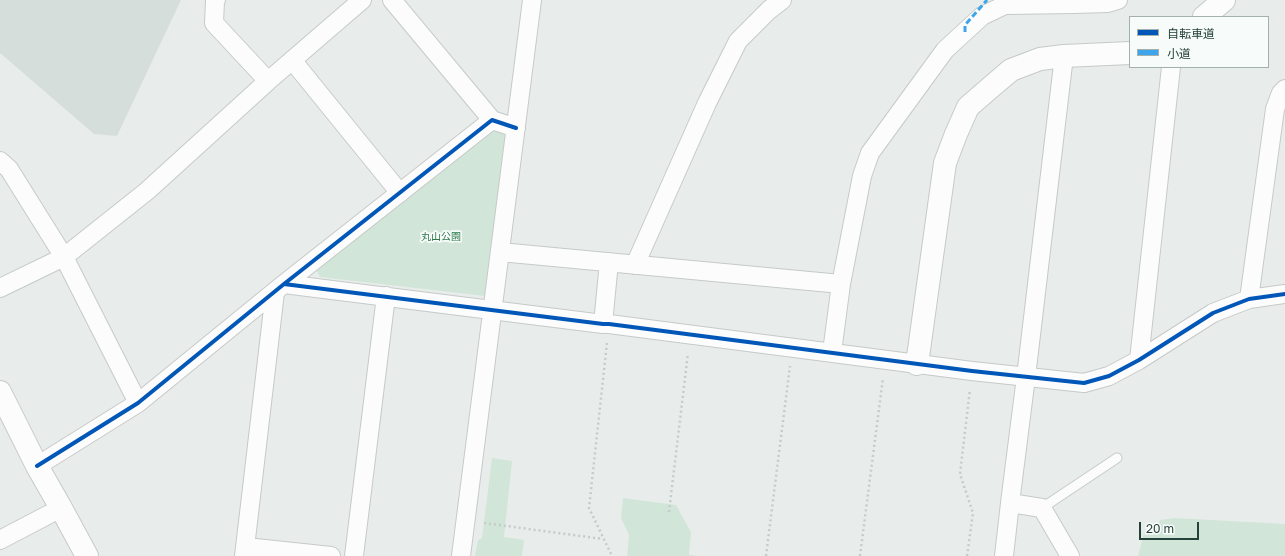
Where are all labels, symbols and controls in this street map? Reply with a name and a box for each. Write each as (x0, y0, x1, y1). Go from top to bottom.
legend (1129, 16, 1269, 68)
text: 自転車道 (1167, 26, 1215, 41)
text: 小道 (1167, 46, 1191, 61)
park label: 丸山公園 (421, 231, 461, 243)
scale bar (1141, 514, 1201, 540)
text: 20 m (1146, 521, 1174, 536)

